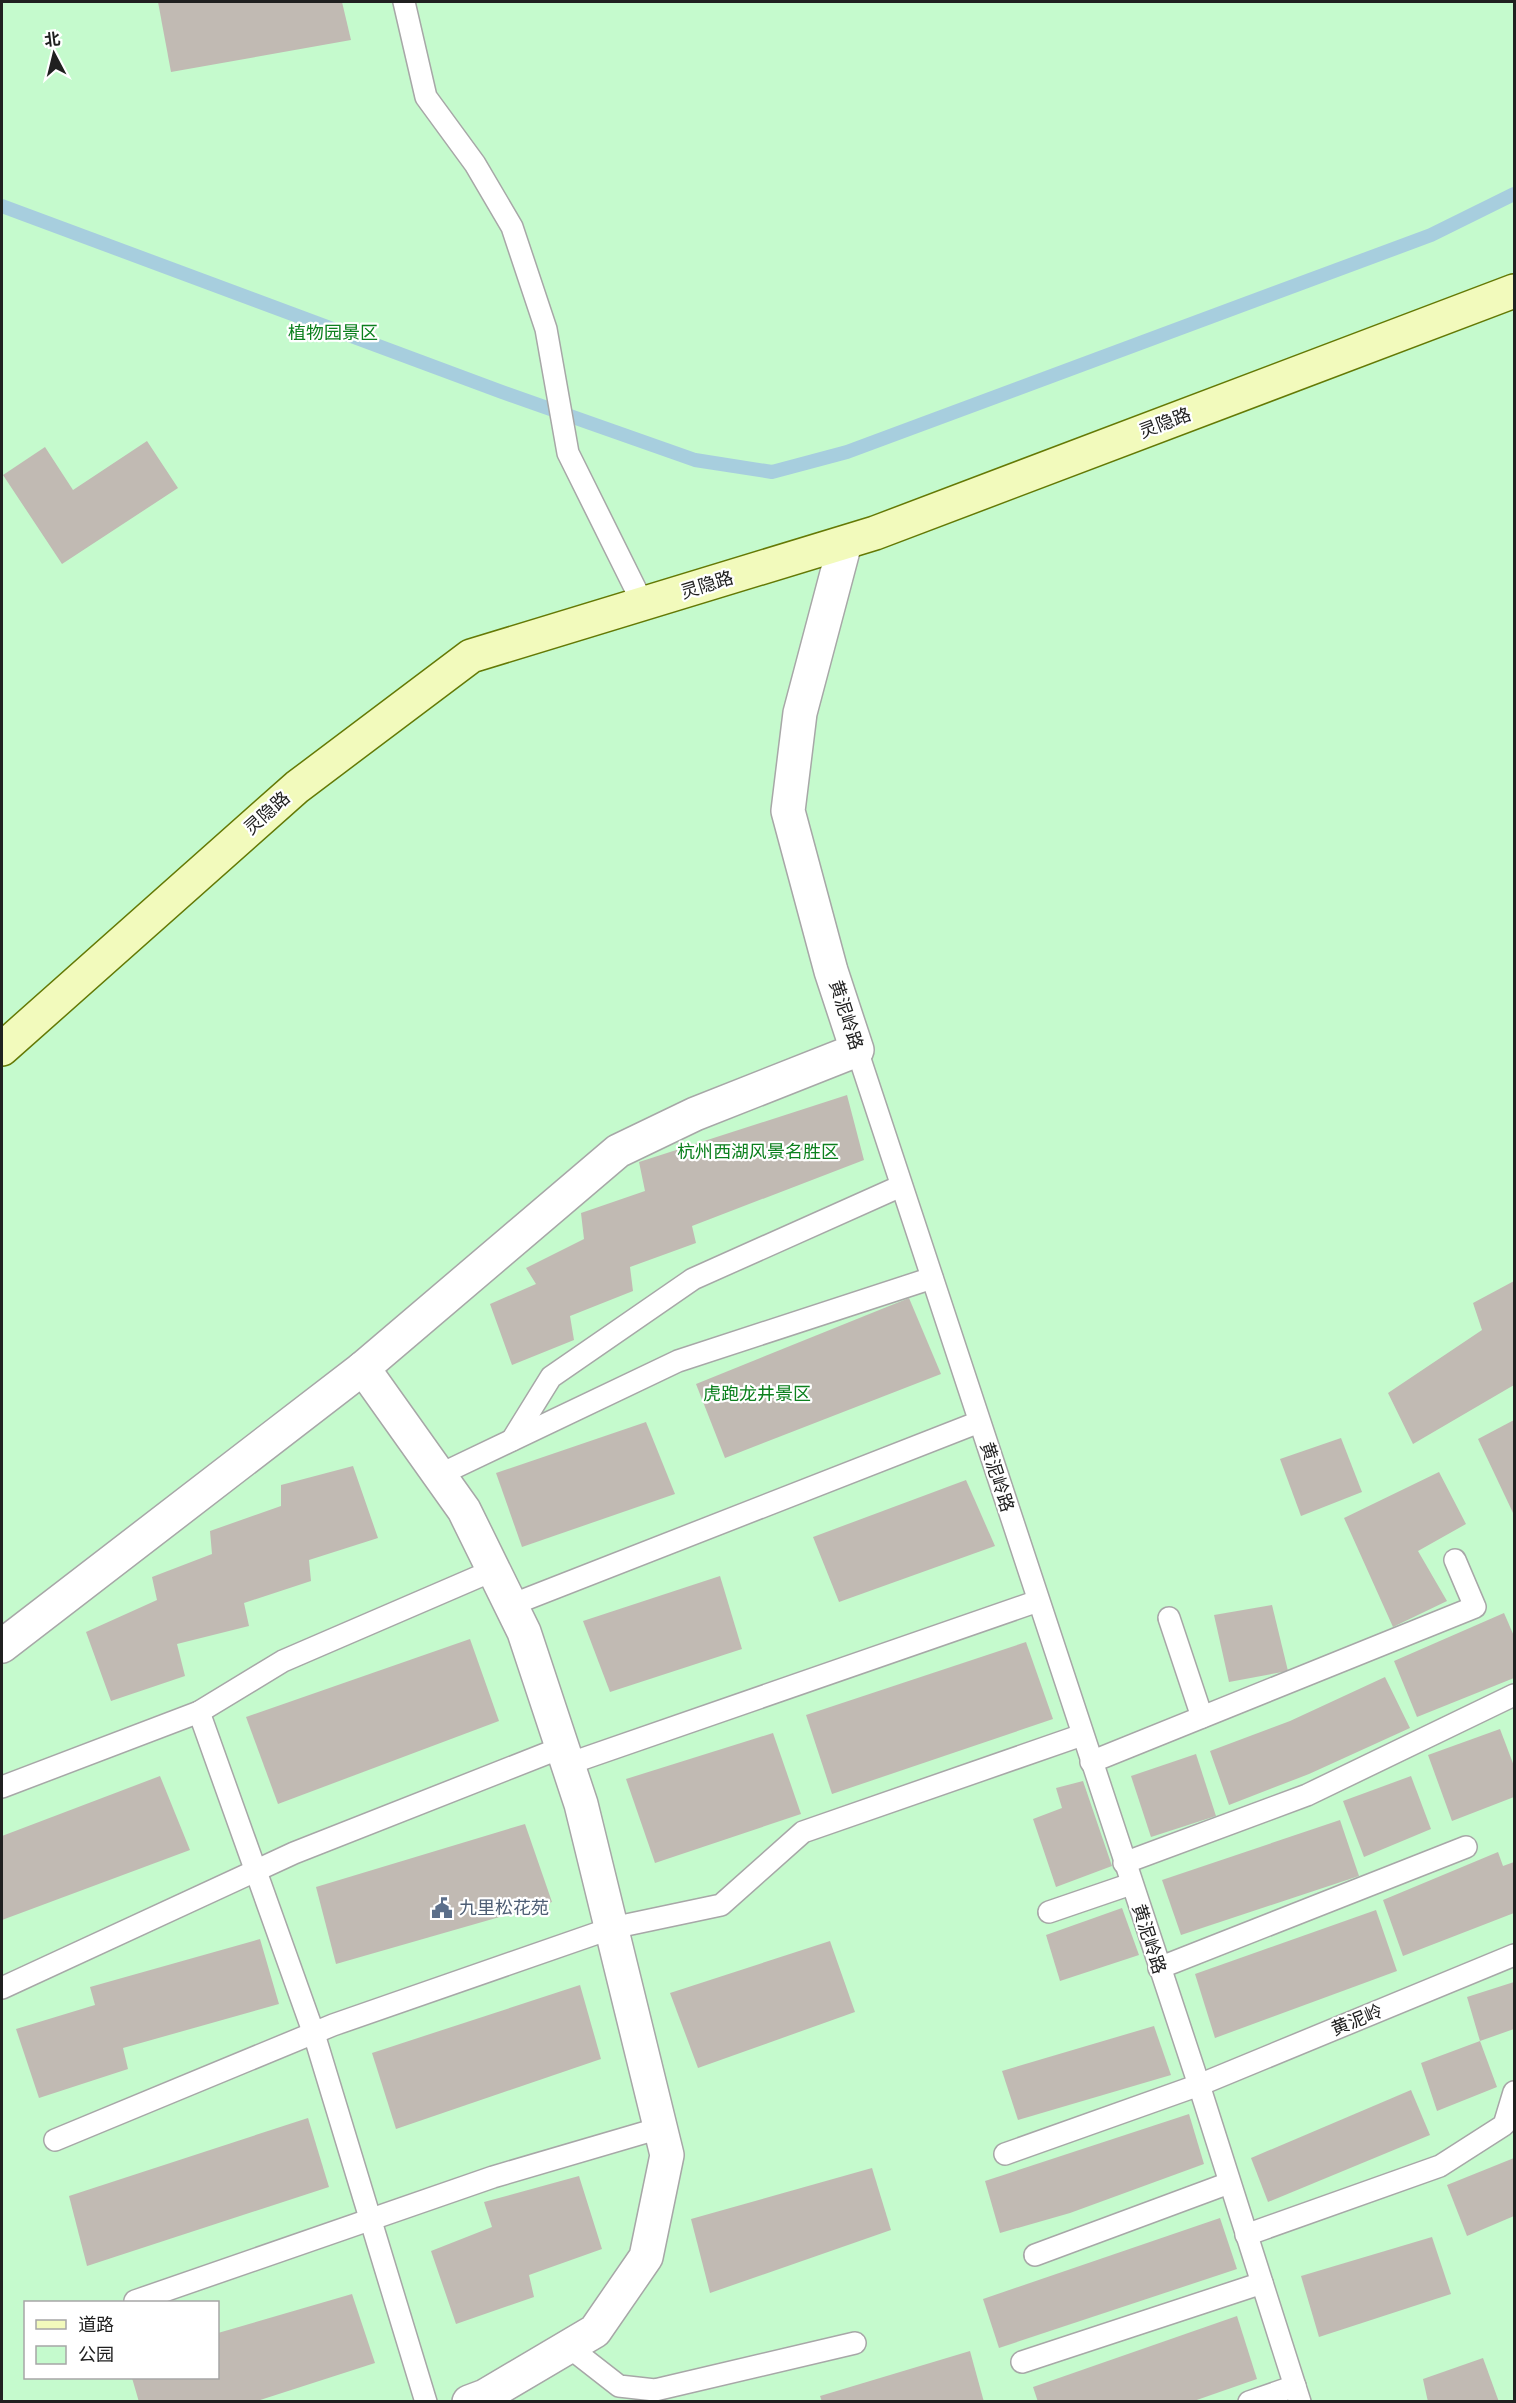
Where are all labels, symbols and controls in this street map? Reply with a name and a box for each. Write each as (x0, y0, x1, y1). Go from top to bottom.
north arrow (24, 24, 84, 84)
text: 北 (43, 29, 61, 50)
park label: 植物园景区 (288, 322, 378, 344)
street label: 灵隐路 (1136, 403, 1194, 443)
street label: 灵隐路 (678, 567, 736, 603)
street label: 灵隐路 (240, 787, 294, 839)
street label: 黄泥岭路 (824, 977, 868, 1053)
park label: 杭州西湖风景名胜区 (677, 1141, 839, 1163)
park label: 虎跑龙井景区 (703, 1383, 811, 1405)
street label: 黄泥岭路 (975, 1439, 1019, 1515)
public building icon: 九里松花苑 (430, 1896, 454, 1920)
place label: 九里松花苑 (459, 1897, 549, 1919)
street label: 黄泥岭路 (1127, 1901, 1171, 1977)
street label: 黄泥岭 (1328, 2000, 1386, 2040)
legend (24, 2301, 219, 2379)
text: 道路 (78, 2314, 114, 2336)
text: 公园 (78, 2344, 114, 2366)

